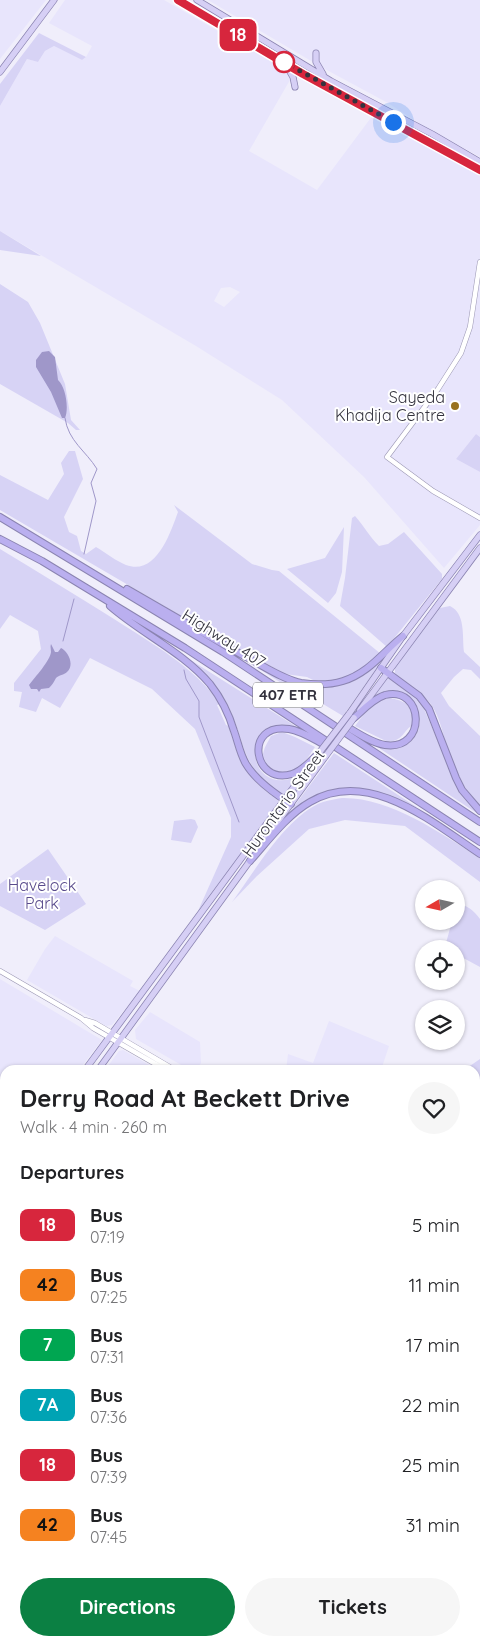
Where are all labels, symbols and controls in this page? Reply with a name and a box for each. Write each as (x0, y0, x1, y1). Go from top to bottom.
line badge: 18 (216, 19, 260, 51)
text: 18 (230, 23, 246, 46)
unlabelled marker (273, 51, 295, 73)
your location (381, 110, 406, 135)
place label: Sayeda Khadija Centre (335, 387, 445, 425)
marker: Sayeda Khadija Centre (449, 400, 461, 412)
street label: Highway 407 (179, 604, 269, 672)
road number: 407 ETR (253, 682, 323, 708)
street label: Hurontario Street (237, 745, 329, 861)
park label: Havelock Park (8, 875, 76, 913)
north arrow (415, 880, 465, 930)
map controls (415, 880, 465, 1050)
button: locate (415, 940, 465, 990)
button: layers (415, 1000, 465, 1050)
button: heart (408, 1082, 460, 1134)
text: Derry Road At Beckett Drive (20, 1083, 350, 1113)
text: Walk · 4 min · 260 m (20, 1117, 167, 1137)
text: Departures (20, 1160, 124, 1184)
text: Bus (90, 1203, 123, 1227)
text: 18 (39, 1213, 56, 1236)
text: 5 min (412, 1213, 460, 1237)
text: 07:19 (90, 1227, 125, 1247)
text: Bus (90, 1263, 123, 1287)
text: 42 (37, 1273, 58, 1296)
text: 11 min (408, 1273, 460, 1297)
text: 07:25 (90, 1287, 127, 1307)
text: Bus (90, 1323, 123, 1347)
text: 7 (43, 1333, 52, 1356)
text: 17 min (406, 1333, 460, 1357)
text: 07:31 (90, 1347, 124, 1367)
text: Bus (90, 1383, 123, 1407)
text: 7A (37, 1393, 58, 1416)
text: 22 min (401, 1393, 460, 1417)
text: 07:36 (90, 1407, 127, 1427)
text: Bus (90, 1443, 123, 1467)
text: 18 (39, 1453, 56, 1476)
text: 25 min (402, 1453, 460, 1477)
text: 07:39 (90, 1467, 127, 1487)
text: Bus (90, 1503, 123, 1527)
text: 42 (37, 1513, 58, 1536)
text: 31 min (405, 1513, 460, 1537)
text: 07:45 (90, 1527, 127, 1547)
button: Directions (20, 1578, 235, 1636)
button: Tickets (245, 1578, 460, 1636)

